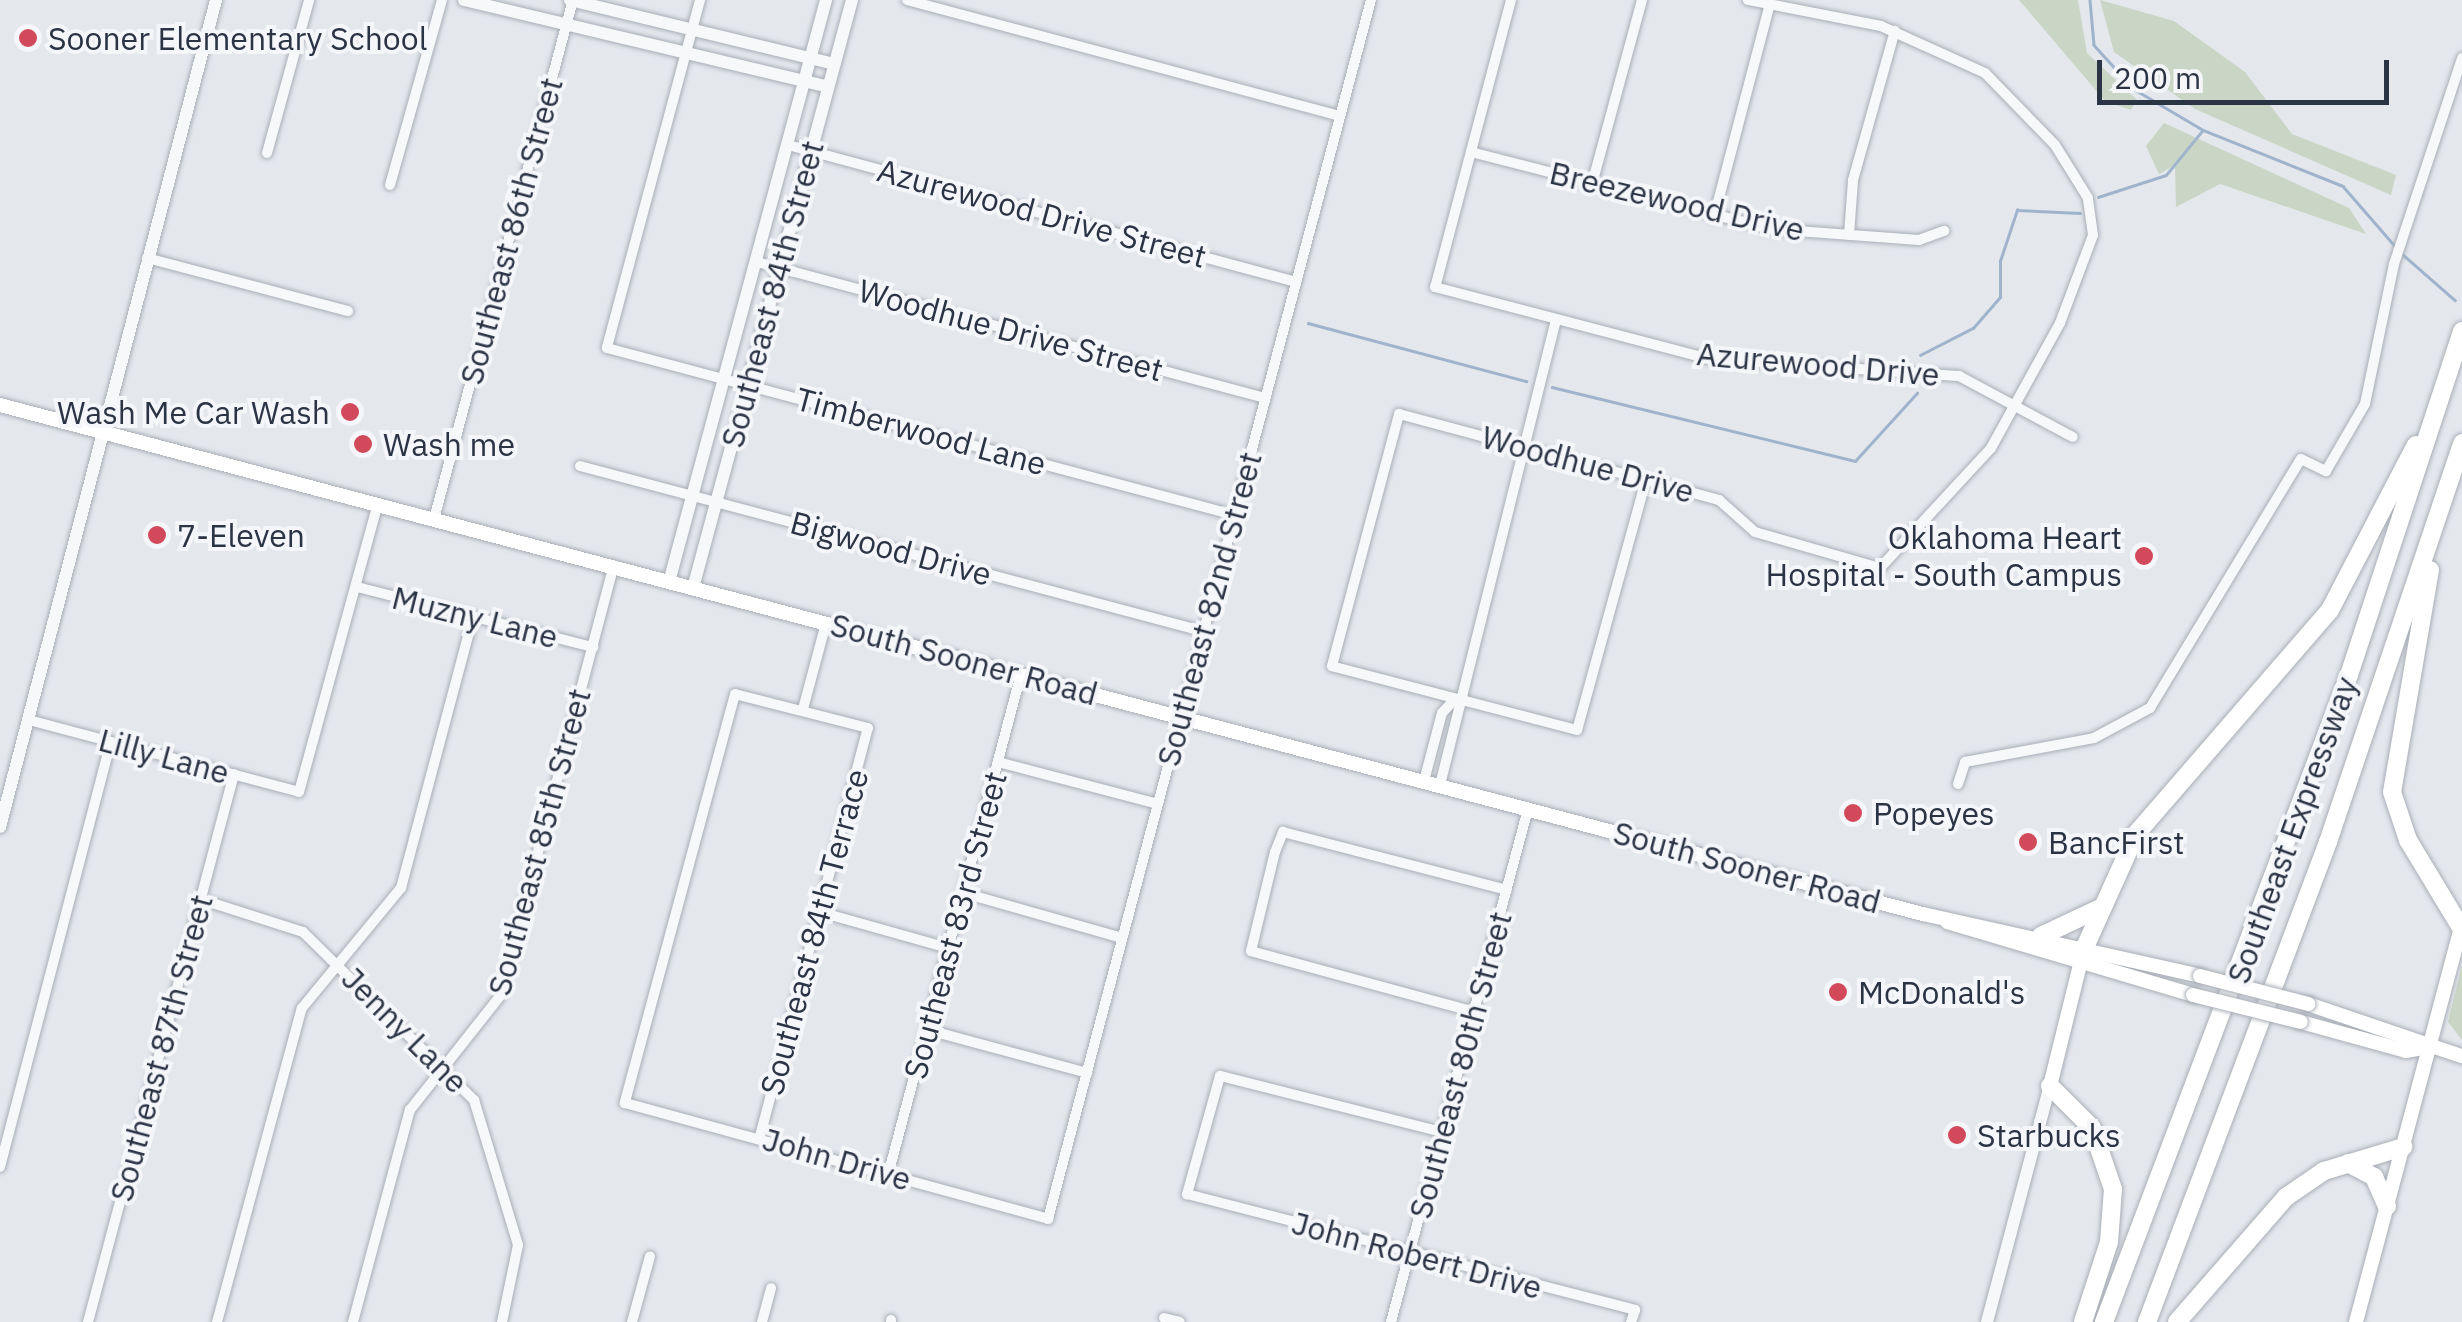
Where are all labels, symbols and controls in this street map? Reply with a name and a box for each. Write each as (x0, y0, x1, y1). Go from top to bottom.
place label: Sooner Elementary School (48, 19, 427, 57)
marker: Sooner Elementary School (17, 27, 39, 49)
scale bar (2102, 40, 2394, 102)
text: 200 m (2114, 58, 2201, 97)
street label: Southeast 86th Street (452, 73, 570, 389)
street label: Southeast 84th Street (713, 136, 831, 452)
street label: Azurewood Drive Street (873, 151, 1211, 275)
street label: Breezewood Drive (1546, 153, 1808, 249)
street label: Woodhue Drive Street (855, 271, 1167, 389)
street label: Azurewood Drive (1695, 334, 1941, 394)
street label: Timberwood Lane (792, 379, 1050, 483)
place label: Wash Me Car Wash (57, 393, 330, 431)
marker: Wash Me Car Wash (339, 401, 361, 423)
street label: Woodhue Drive (1478, 417, 1698, 511)
place label: Wash me (383, 425, 515, 463)
marker: Wash me (352, 433, 374, 455)
street label: Southeast 82nd Street (1149, 448, 1269, 770)
street label: Bigwood Drive (786, 503, 996, 593)
place label: 7-Eleven (177, 516, 305, 554)
place label: Oklahoma Heart Hospital - South Campus (1766, 519, 2122, 594)
marker: 7-Eleven (146, 524, 168, 546)
marker: Oklahoma Heart Hospital - South Campus (2131, 543, 2157, 569)
street label: Muzny Lane (388, 578, 562, 656)
street label: South Sooner Road (826, 605, 1102, 713)
street label: Southeast Expressway (2219, 672, 2365, 988)
street label: Southeast 85th Street (480, 684, 598, 1000)
street label: Lilly Lane (95, 720, 233, 792)
street label: Southeast 84th Terrace (752, 765, 876, 1099)
street label: Southeast 83rd Street (895, 767, 1015, 1083)
place label: Popeyes (1873, 794, 1995, 832)
marker: Popeyes (1842, 802, 1864, 824)
street label: South Sooner Road (1609, 813, 1885, 921)
place label: BancFirst (2048, 823, 2184, 861)
marker: BancFirst (2017, 831, 2039, 853)
street label: Southeast 87th Street (102, 890, 220, 1206)
street label: Southeast 80th Street (1401, 907, 1519, 1223)
street label: Jenny Lane (334, 959, 476, 1101)
place label: McDonald's (1858, 973, 2025, 1011)
marker: McDonald's (1827, 981, 1849, 1003)
place label: Starbucks (1977, 1116, 2121, 1154)
street label: John Drive (758, 1120, 916, 1198)
marker: Starbucks (1946, 1124, 1968, 1146)
street label: John Robert Drive (1288, 1203, 1546, 1307)

